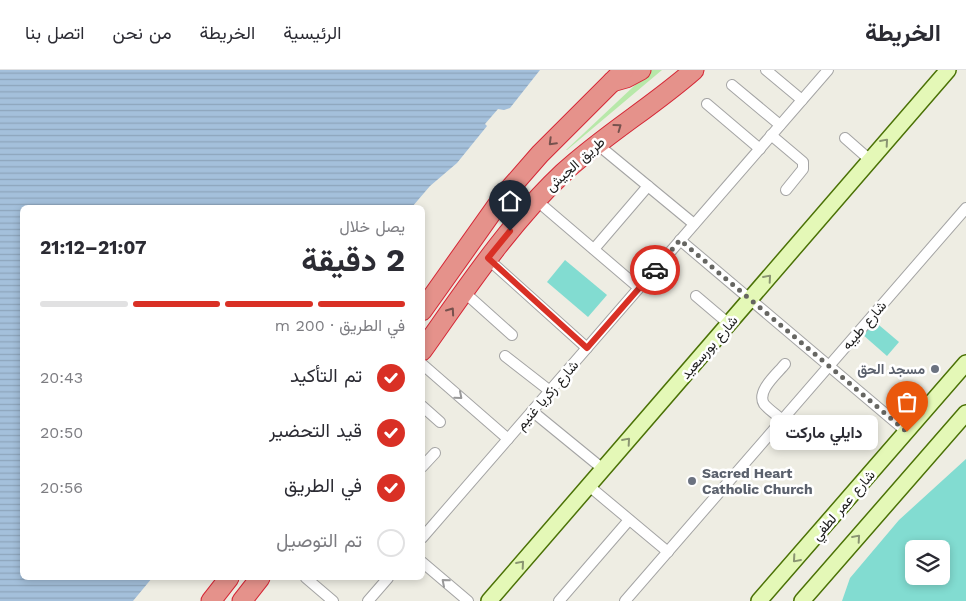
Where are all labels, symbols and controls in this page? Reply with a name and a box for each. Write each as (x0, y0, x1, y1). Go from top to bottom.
text: الخريطة (865, 19, 941, 47)
text: اتصل بنا (25, 22, 84, 43)
text: من نحن (112, 22, 172, 43)
text: الخريطة (200, 22, 255, 43)
text: الرئيسية (283, 22, 341, 43)
one-way arrow (612, 124, 622, 133)
street label: طريق الجيش (542, 133, 608, 195)
one-way arrow (549, 136, 558, 145)
one-way arrow (880, 139, 888, 148)
pin (489, 180, 531, 231)
icon: home (496, 187, 524, 215)
text: يصل خلال (339, 217, 405, 236)
text: 21:07–21:12 (40, 236, 146, 259)
text: 2 دقيقة (301, 241, 405, 279)
courier (630, 245, 680, 295)
icon: car (641, 256, 669, 284)
one-way arrow (762, 275, 771, 284)
street label: شارع طيبه (839, 297, 892, 355)
one-way arrow (445, 307, 454, 317)
street label: شارع بورسعيد (677, 312, 743, 384)
text: في الطريق · 200 m (275, 316, 405, 335)
street label: شارع زكريا غنيم (512, 357, 584, 435)
place label: مسجد الحق (857, 361, 925, 378)
marker: مسجد الحق (929, 363, 941, 375)
text: تم التأكيد (290, 364, 362, 387)
icon: check (377, 364, 405, 392)
text: 20:43 (40, 368, 83, 387)
pin (886, 381, 928, 432)
icon: bag (893, 388, 921, 416)
one-way arrow (453, 391, 462, 399)
callout: دايلي ماركت (770, 414, 877, 450)
text: قيد التحضير (269, 419, 362, 442)
icon: check (377, 419, 405, 447)
text: 20:50 (40, 423, 83, 442)
text: دايلي ماركت (785, 423, 863, 442)
one-way arrow (622, 438, 630, 447)
place label: Sacred Heart Catholic Church (702, 465, 813, 497)
street label: شارع عمر لطفي (808, 467, 881, 546)
text: في الطريق (284, 474, 362, 497)
icon: check (377, 474, 405, 502)
marker: Sacred Heart Catholic Church (686, 475, 698, 487)
text: 20:56 (40, 478, 83, 497)
text: تم التوصيل (276, 529, 362, 552)
one-way arrow (851, 535, 860, 544)
map controls (905, 540, 950, 585)
button: layers (905, 540, 950, 585)
one-way arrow (793, 553, 802, 562)
one-way arrow (516, 561, 524, 570)
one-way arrow (442, 579, 451, 587)

